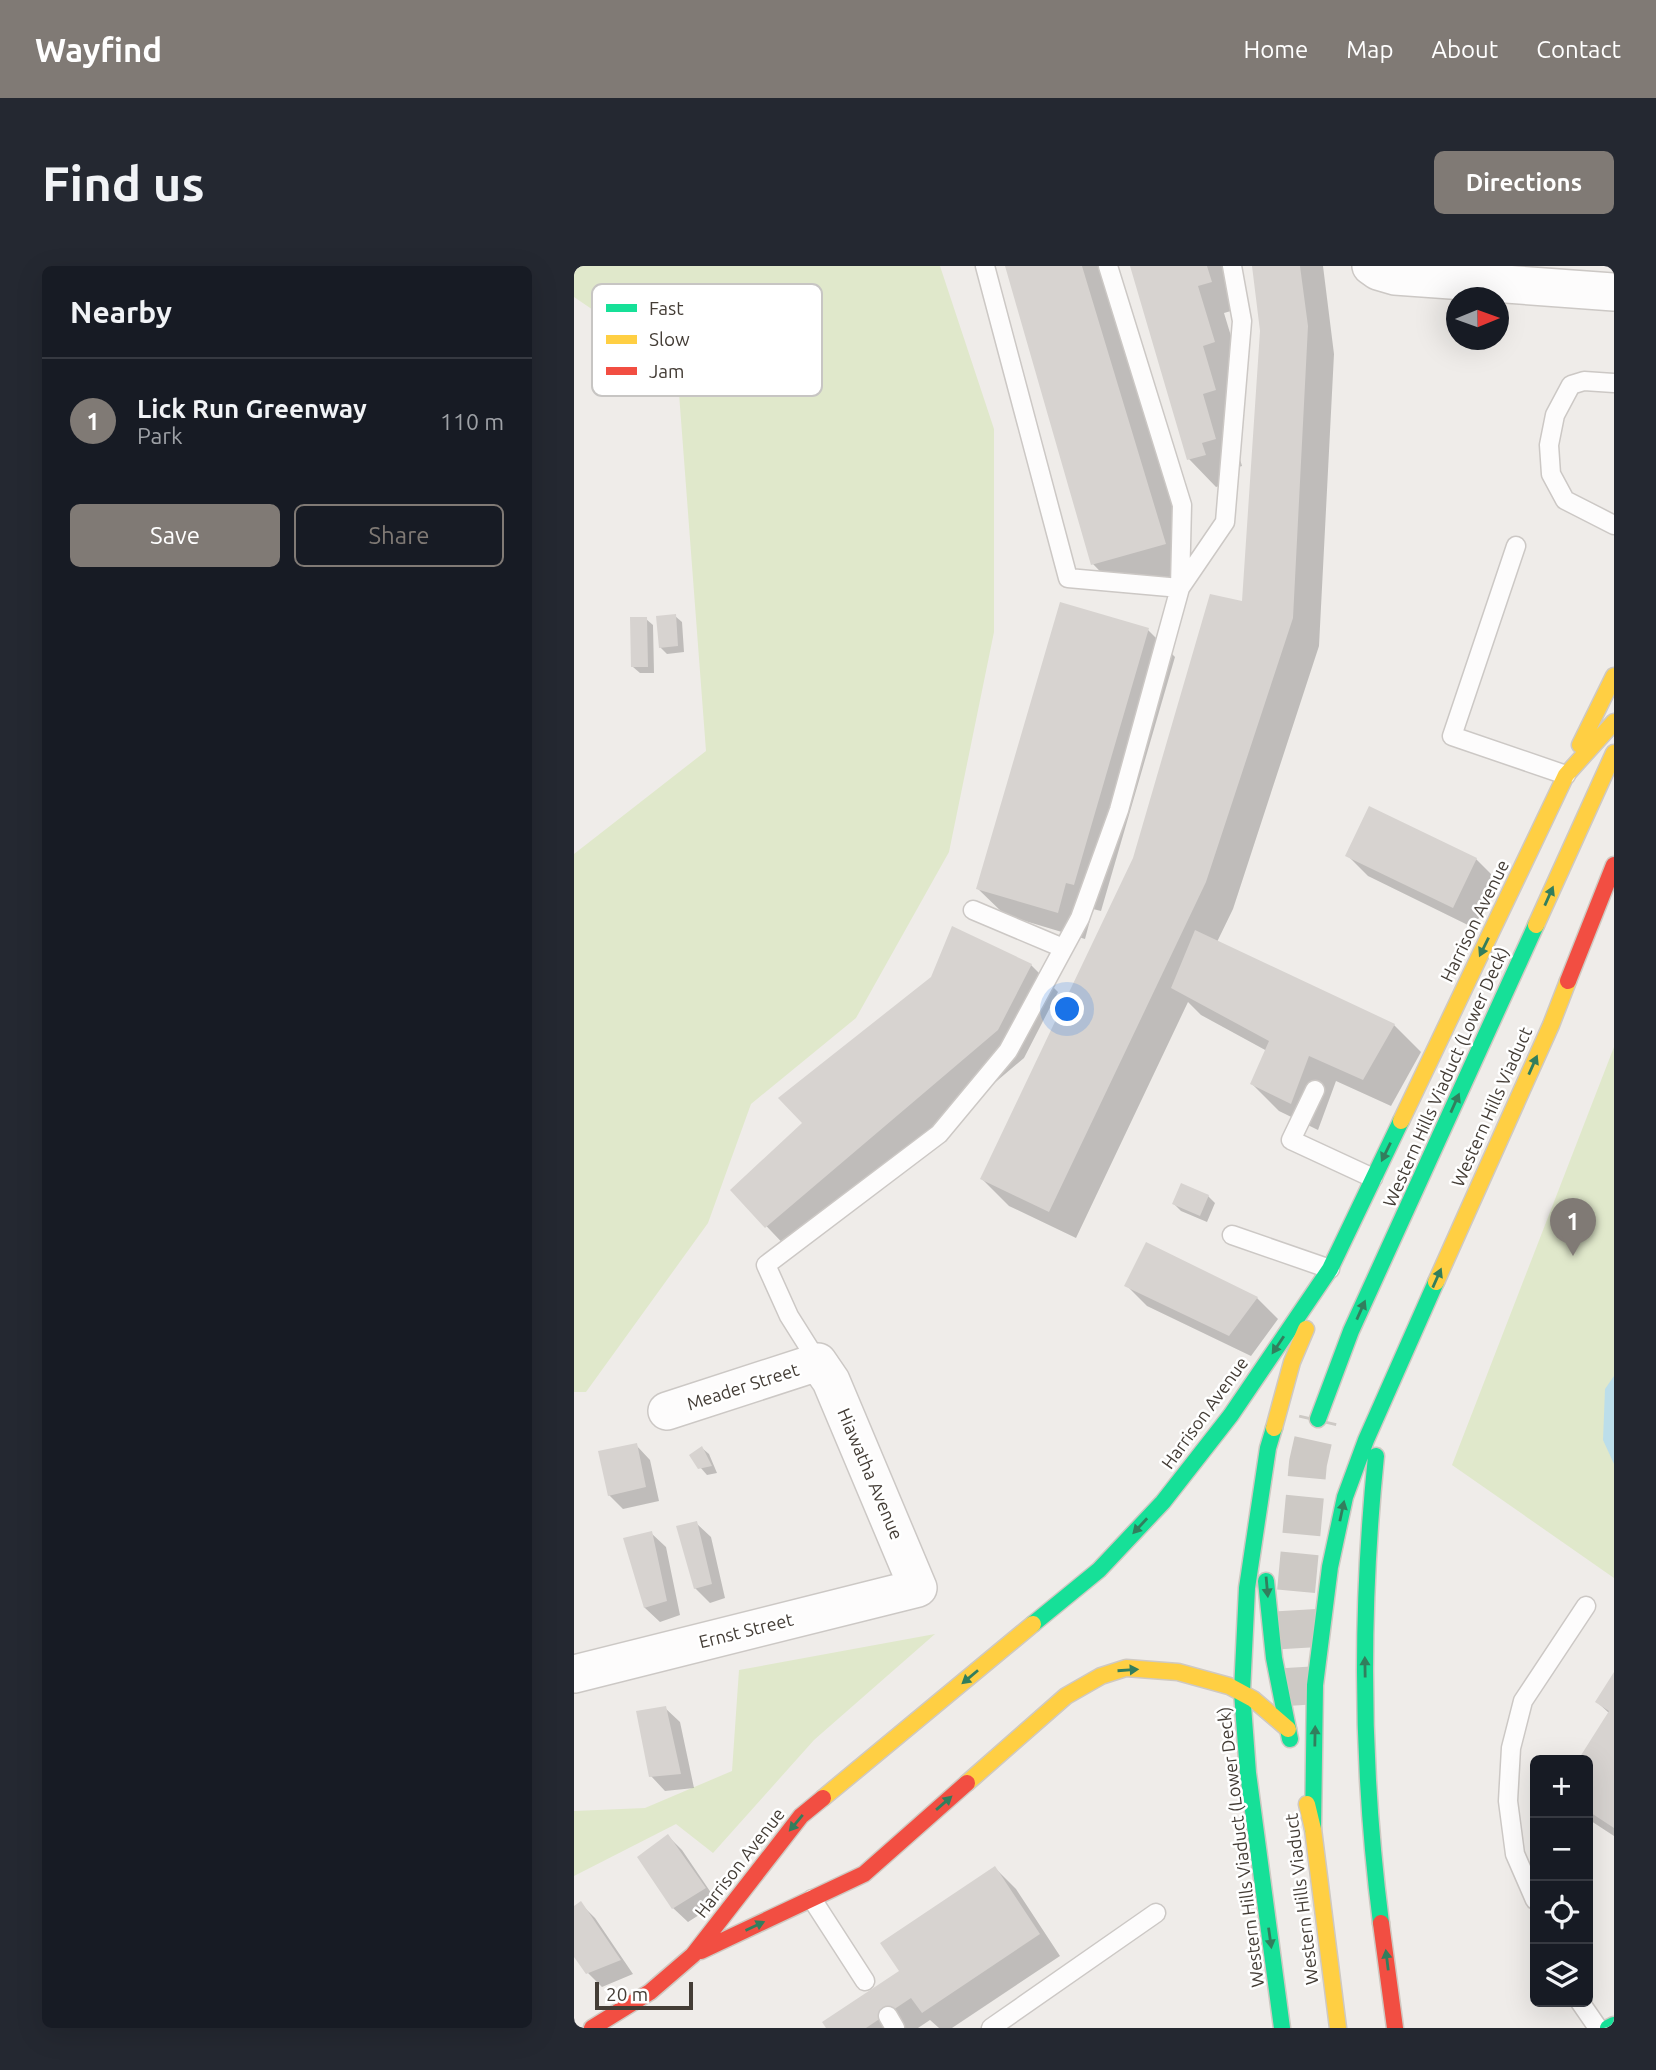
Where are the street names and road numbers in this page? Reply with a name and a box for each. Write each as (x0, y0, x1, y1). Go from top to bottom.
street label: Harrison Avenue (1436, 856, 1512, 985)
street label: Western Hills Viaduct (Lower Deck) (1379, 944, 1513, 1210)
street label: Western Hills Viaduct (1447, 1024, 1537, 1190)
street label: Harrison Avenue (1157, 1353, 1251, 1472)
street label: Meader Street (684, 1359, 801, 1414)
street label: Hiawatha Avenue (834, 1405, 908, 1542)
street label: Ernst Street (697, 1609, 795, 1651)
street label: Western Hills Viaduct (Lower Deck) (1213, 1706, 1268, 1989)
street label: Harrison Avenue (690, 1804, 788, 1921)
street label: Western Hills Viaduct (1281, 1812, 1321, 1986)

